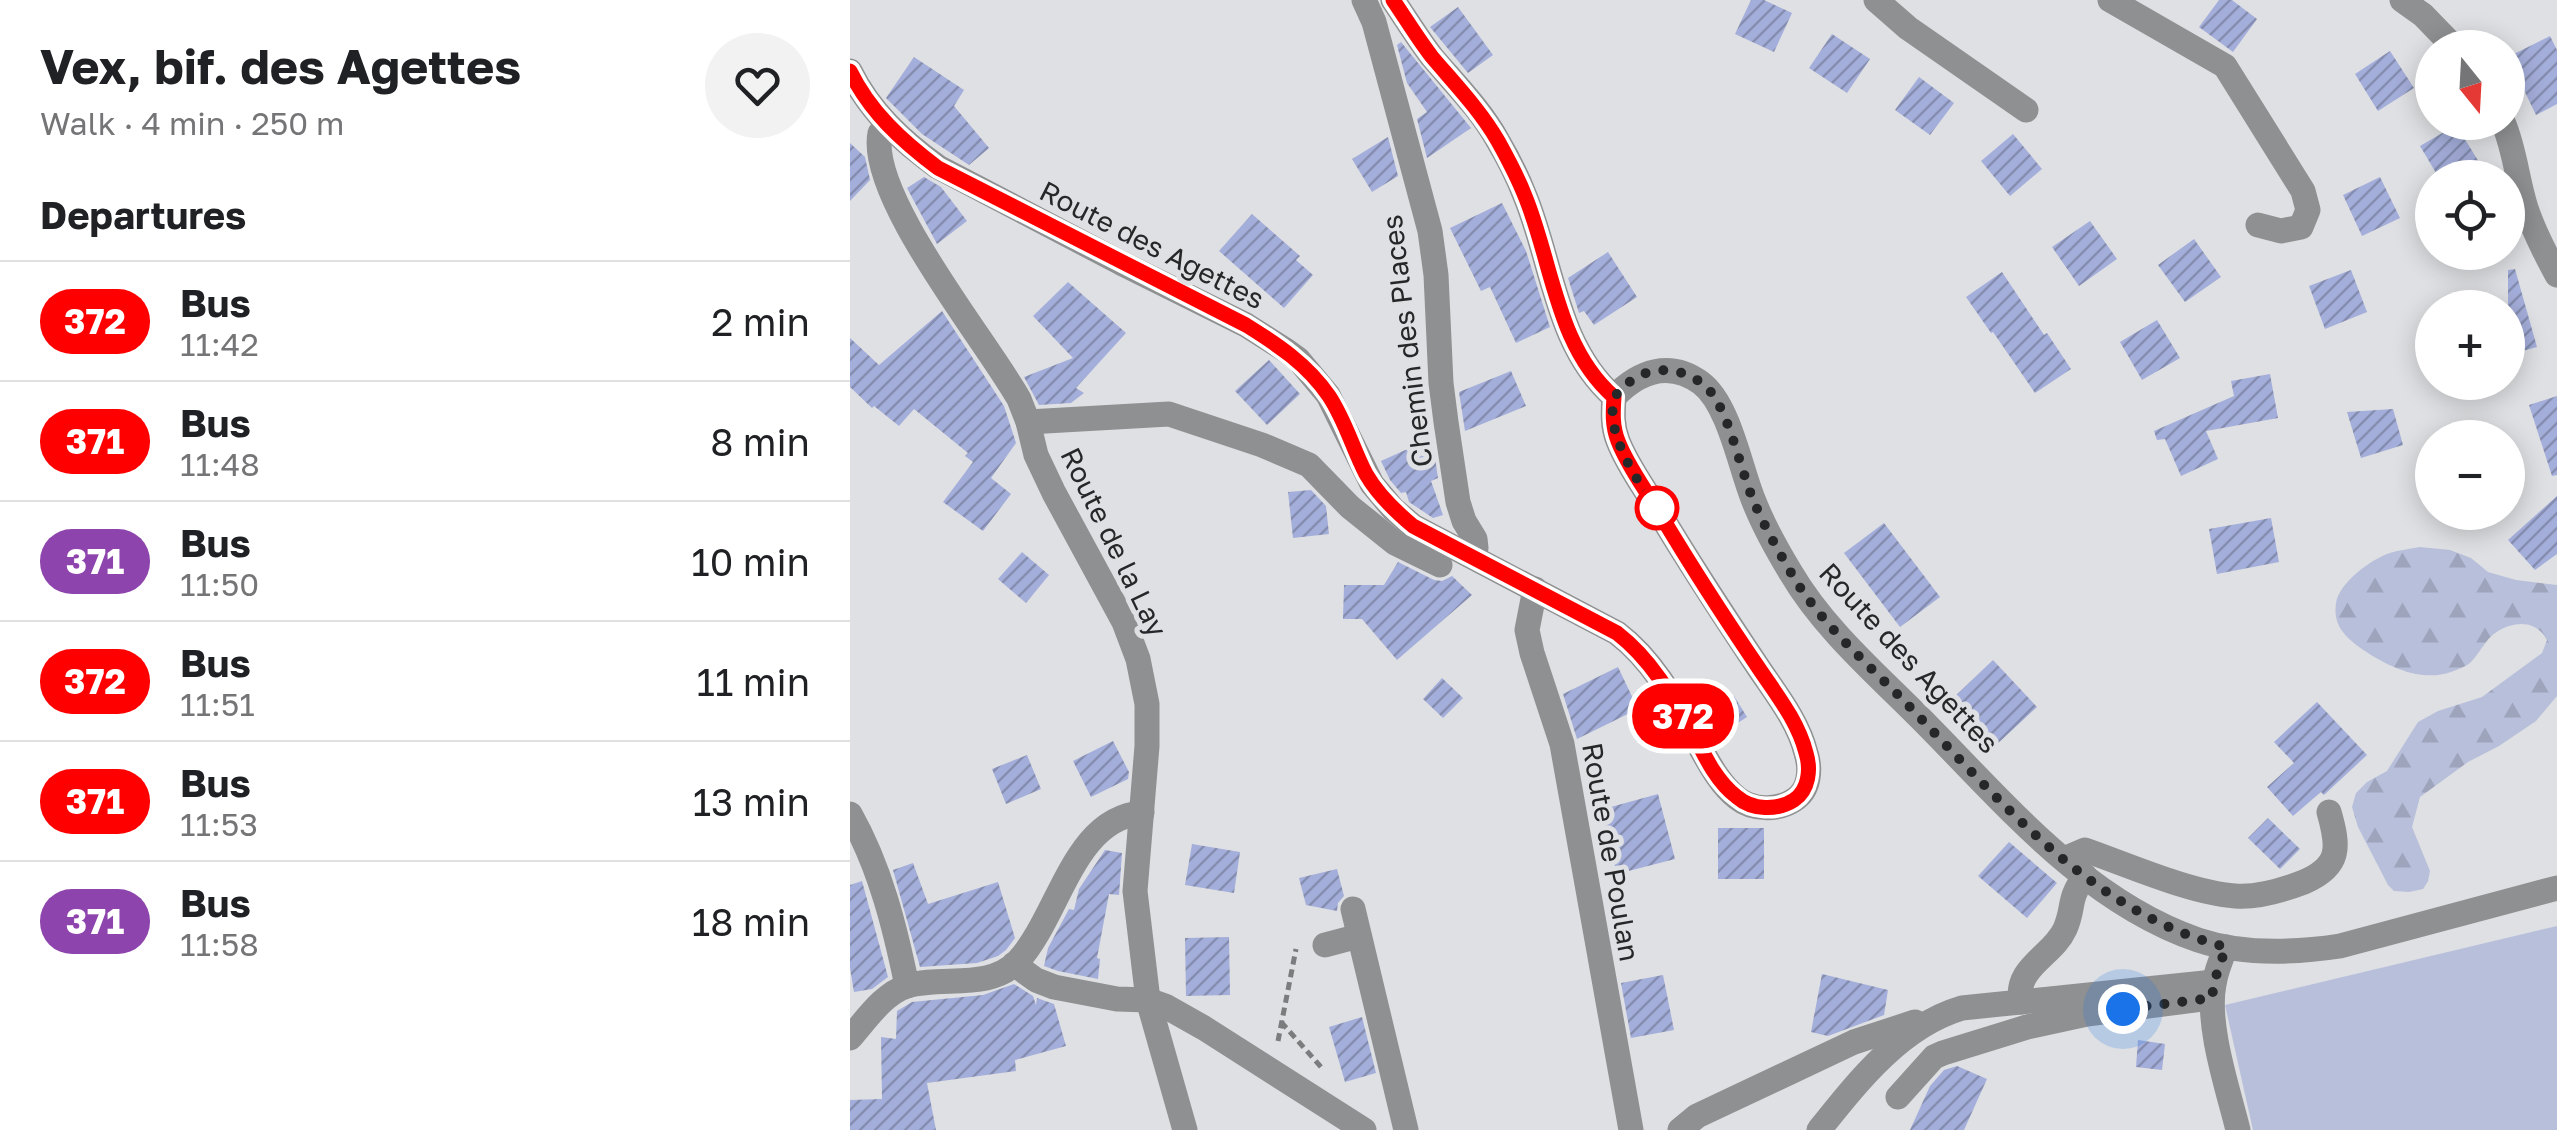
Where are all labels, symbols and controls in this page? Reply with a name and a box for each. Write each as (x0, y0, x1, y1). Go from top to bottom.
north arrow (2415, 30, 2525, 140)
map controls (2415, 30, 2525, 530)
button: heart (705, 33, 810, 138)
text: Vex, bif. des Agettes (40, 37, 521, 95)
text: Walk · 4 min · 250 m (40, 104, 344, 142)
button: locate (2415, 160, 2525, 270)
street label: Route des Agettes (1035, 174, 1270, 315)
text: Departures (40, 192, 246, 237)
street label: Chemin des Places (1375, 213, 1438, 469)
text: Bus (180, 280, 251, 325)
button: + (2415, 290, 2525, 400)
text: 2 min (711, 299, 810, 344)
text: 372 (64, 300, 126, 342)
text: 11:42 (180, 325, 259, 363)
text: Bus (180, 400, 251, 445)
text: 8 min (710, 419, 810, 464)
text: 371 (66, 420, 124, 462)
button: − (2415, 420, 2525, 530)
street label: Route de la Lay (1054, 442, 1175, 642)
text: 11:48 (180, 445, 260, 483)
unlabelled marker (1636, 487, 1678, 529)
text: Bus (180, 520, 251, 565)
text: 10 min (691, 539, 810, 584)
text: 371 (66, 540, 124, 582)
street label: Route des Agettes (1813, 556, 2006, 759)
text: 11:50 (180, 565, 259, 603)
text: Bus (180, 640, 251, 685)
text: 11 min (696, 659, 810, 704)
text: 372 (64, 660, 126, 702)
line badge: 372 (1626, 684, 1740, 748)
text: 11:51 (180, 685, 255, 723)
text: 372 (1652, 695, 1714, 737)
street label: Route de Poulan (1576, 740, 1647, 964)
text: Bus (180, 760, 251, 805)
text: 13 min (693, 779, 810, 824)
text: 371 (66, 780, 124, 822)
text: 11:53 (180, 805, 258, 843)
text: Bus (180, 880, 251, 925)
text: 18 min (692, 899, 810, 944)
text: 371 (66, 900, 124, 942)
text: 11:58 (180, 925, 259, 963)
your location (2098, 984, 2148, 1034)

